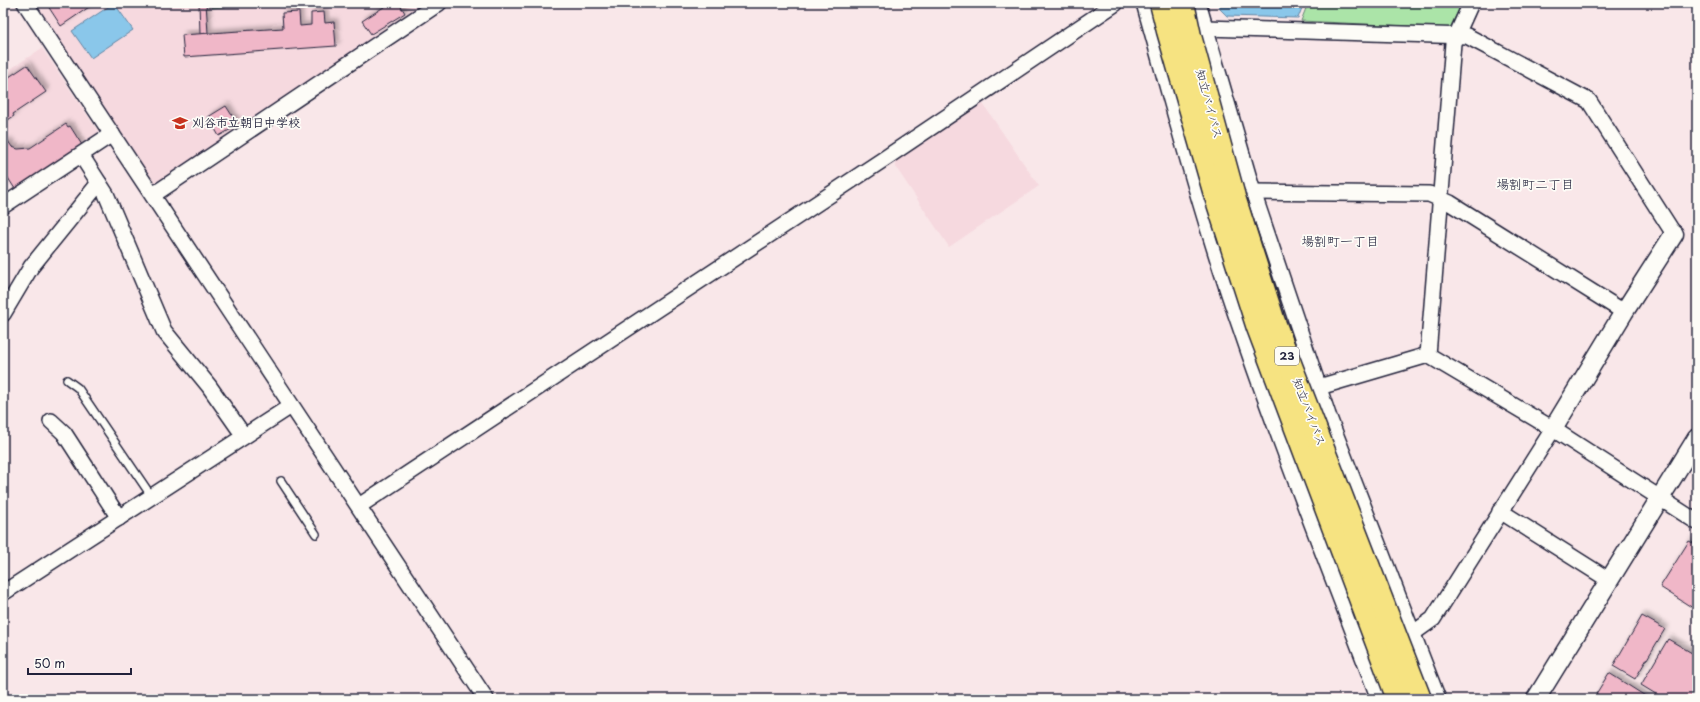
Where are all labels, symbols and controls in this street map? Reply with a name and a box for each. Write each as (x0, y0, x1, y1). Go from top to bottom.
street label: 知立バイパス (1192, 67, 1228, 141)
place label: 刈谷市立朝日中学校 (192, 113, 300, 131)
school or university icon: 刈谷市立朝日中学校 (171, 114, 189, 132)
district label: 場割町二丁目 (1496, 174, 1574, 193)
district label: 場割町一丁目 (1301, 231, 1379, 250)
road number: 23 (1275, 347, 1299, 365)
street label: 知立バイパス (1289, 375, 1331, 448)
scale bar (28, 650, 131, 676)
text: 50 m (34, 654, 65, 672)

